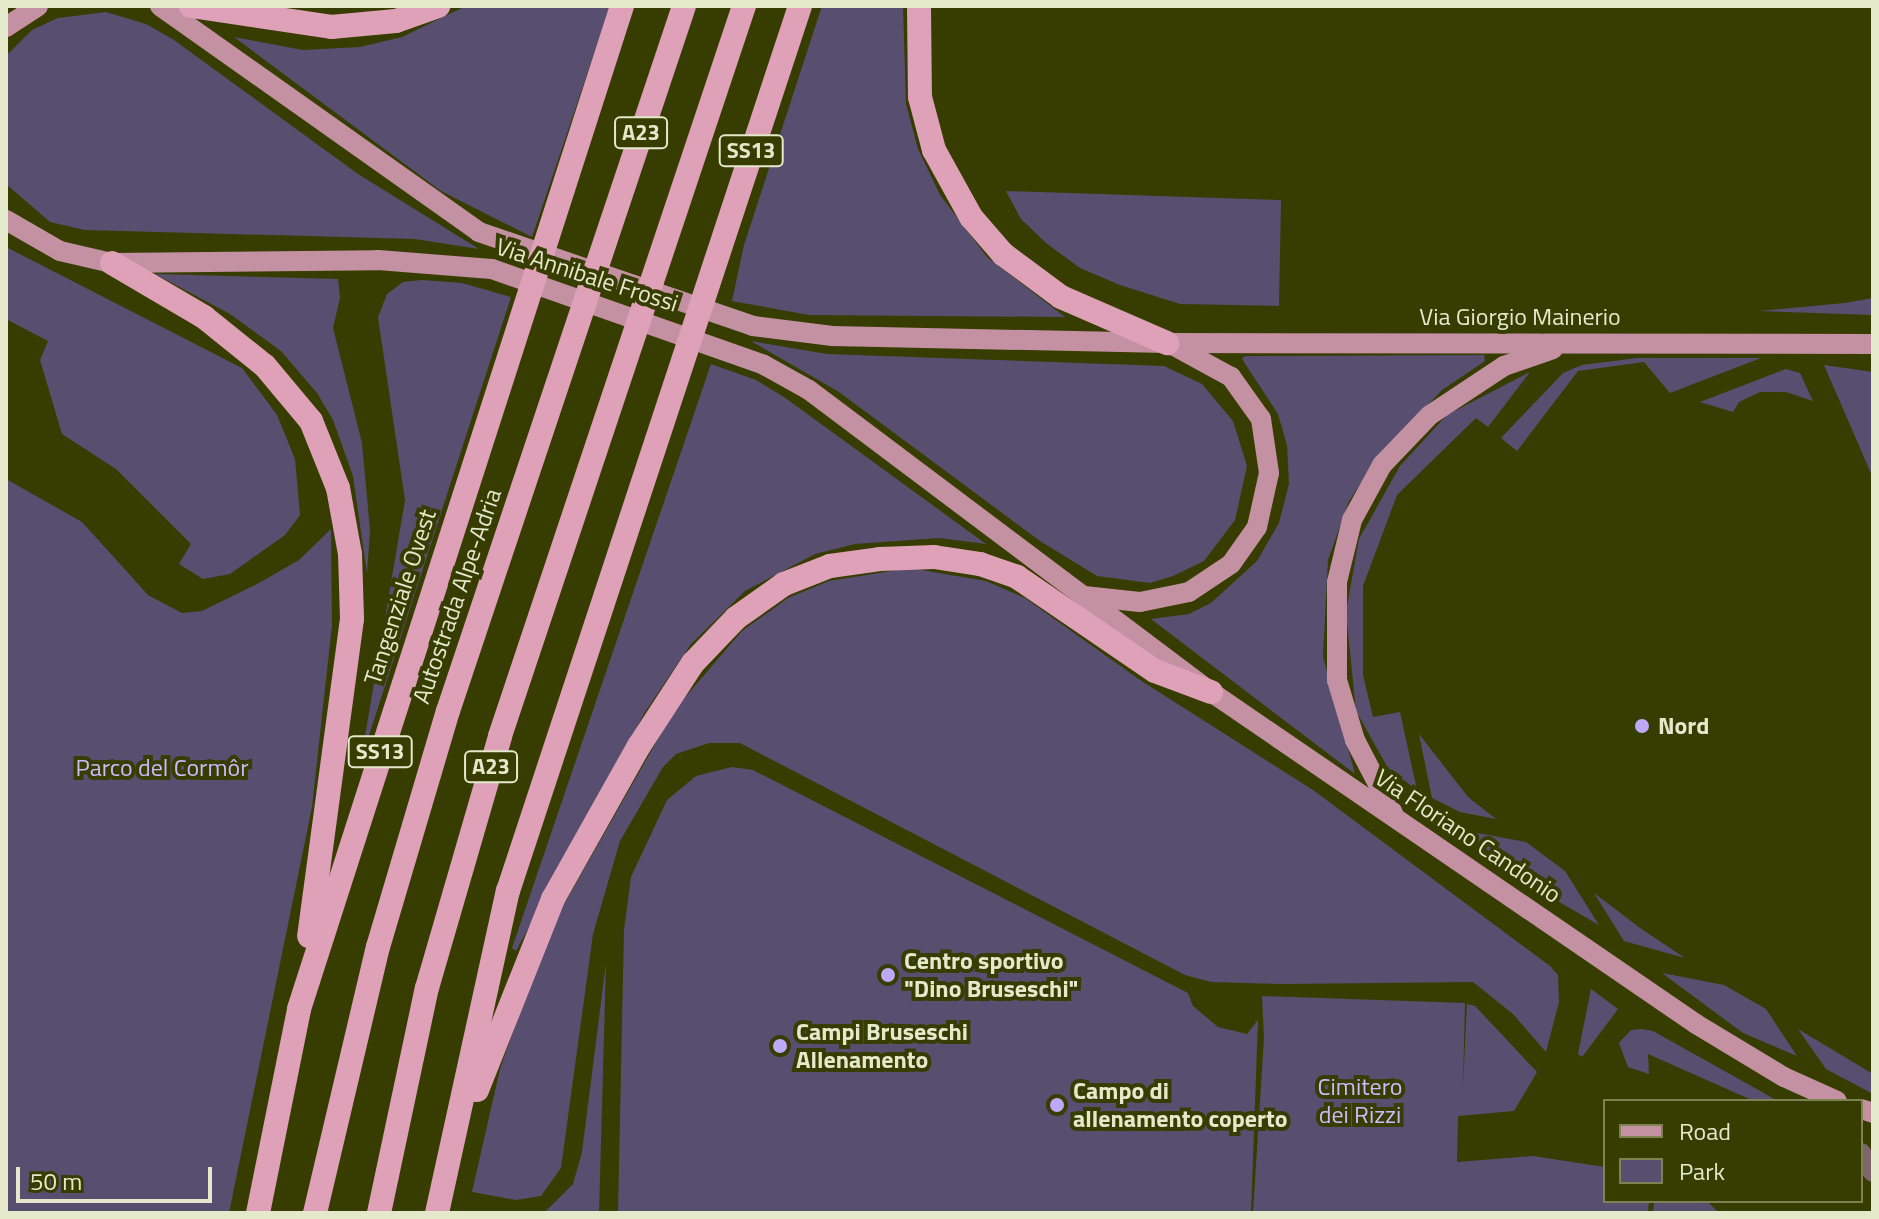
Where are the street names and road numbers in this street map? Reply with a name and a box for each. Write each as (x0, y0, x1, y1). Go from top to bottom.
road number: A23 (613, 115, 669, 151)
road number: SS13 (717, 133, 785, 169)
street label: Via Annibale Frossi (492, 232, 682, 318)
street label: Via Giorgio Mainerio (1419, 303, 1621, 331)
street label: Autostrada Alpe-Adria (407, 485, 507, 707)
street label: Tangenziale Ovest (358, 506, 442, 688)
road number: SS13 (346, 734, 414, 770)
road number: A23 (463, 749, 519, 785)
street label: Via Floriano Candonio (1370, 763, 1566, 909)

